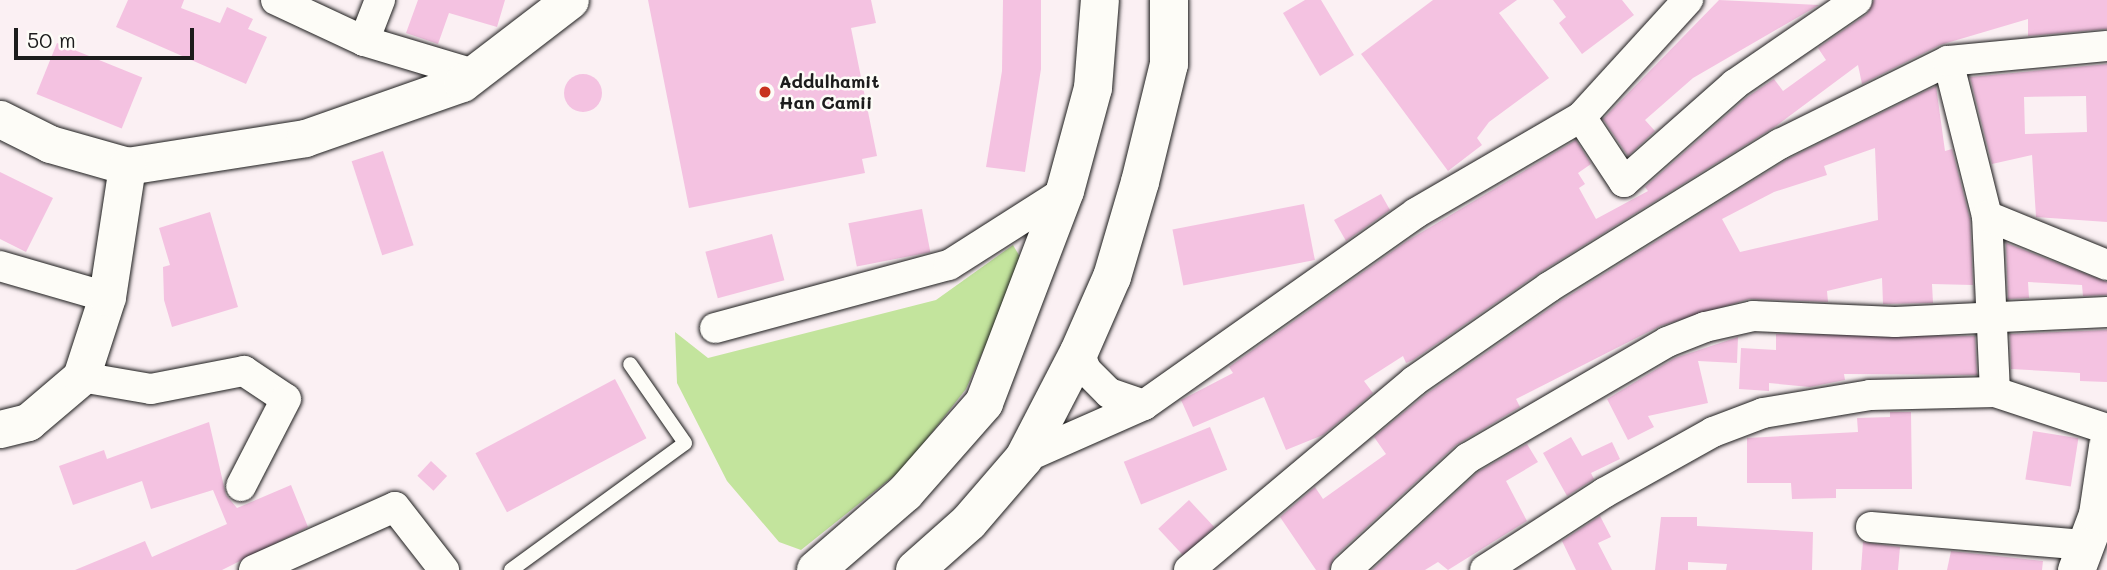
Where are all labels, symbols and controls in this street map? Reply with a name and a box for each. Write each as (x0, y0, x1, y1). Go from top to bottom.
scale bar (18, 14, 198, 58)
text: 50 m (27, 26, 76, 53)
place label: Addulhamit Han Camii (779, 71, 879, 114)
marker: Addulhamit Han Camii (757, 84, 773, 100)

